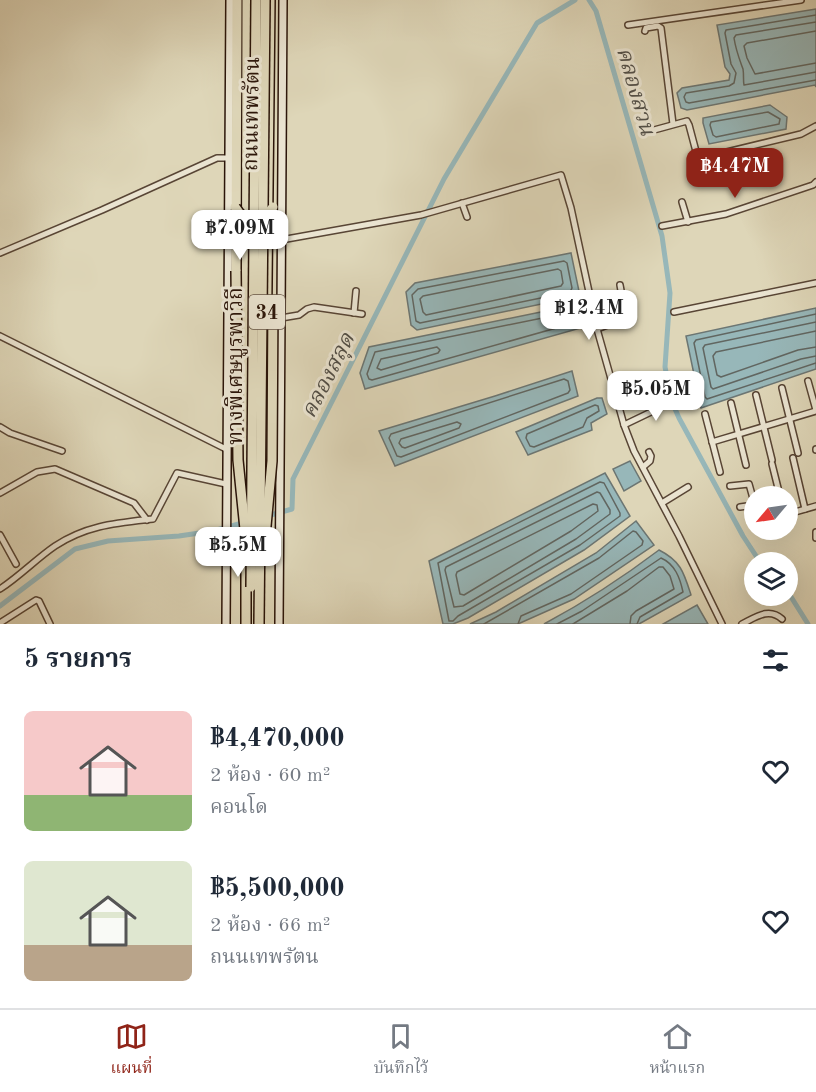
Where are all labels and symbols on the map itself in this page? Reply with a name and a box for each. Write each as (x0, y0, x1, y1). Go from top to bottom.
water label: คลองสวน (612, 45, 658, 138)
street label: ถนนเทพรัตน (240, 57, 264, 171)
pin: ฿4.47M (686, 148, 784, 199)
pin: ฿7.09M (191, 210, 289, 261)
street label: ทางพิเศษบูรพาวิถี (223, 287, 248, 445)
pin: ฿12.4M (540, 290, 638, 341)
road number: 34 (249, 295, 285, 329)
water label: คลองสลุด (298, 329, 362, 423)
pin: ฿5.05M (607, 371, 705, 422)
north arrow (744, 486, 798, 540)
pin: ฿5.5M (196, 527, 280, 578)

